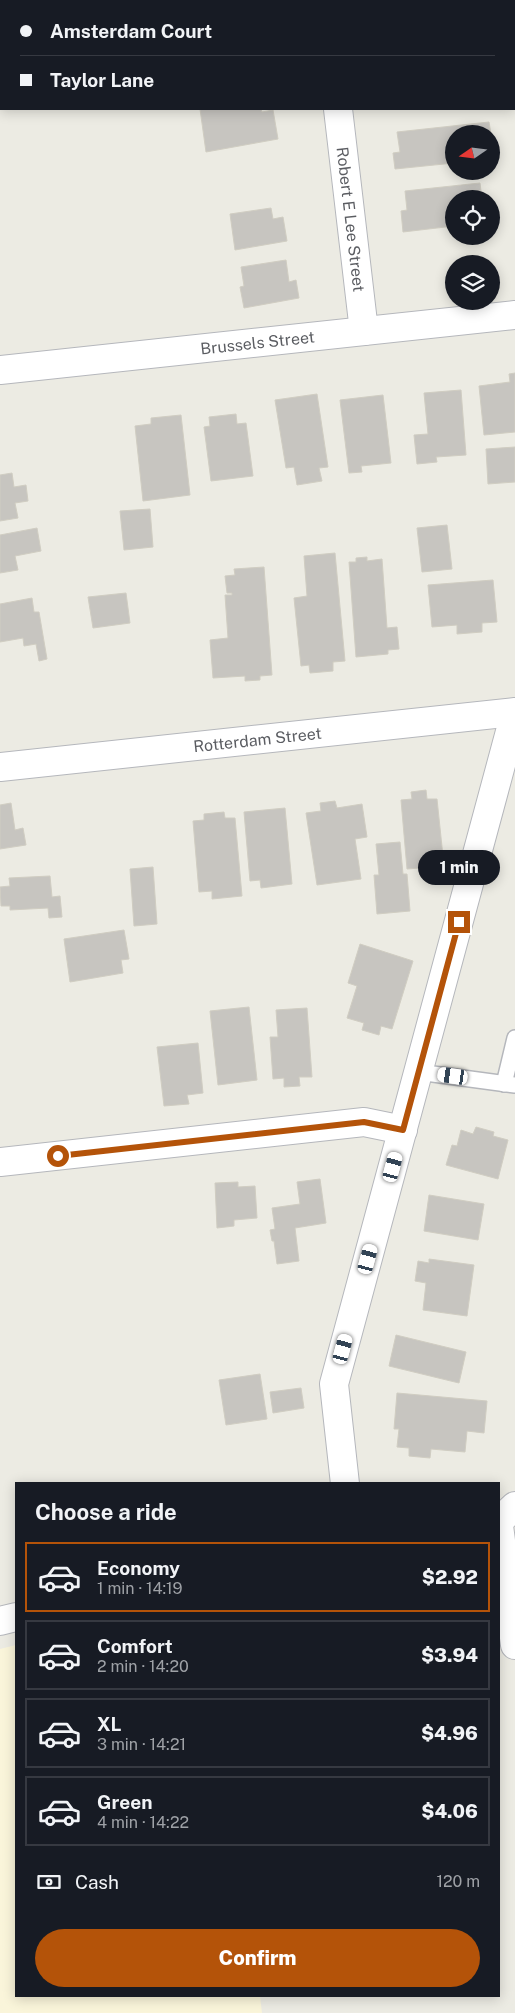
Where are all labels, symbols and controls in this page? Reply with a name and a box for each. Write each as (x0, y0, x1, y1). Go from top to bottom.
text: Amsterdam Court (50, 20, 212, 42)
text: Taylor Lane (50, 69, 154, 91)
north arrow (445, 125, 500, 180)
map controls (445, 125, 500, 310)
street label: Robert E Lee Street (333, 146, 369, 293)
button: locate (445, 190, 500, 245)
button: layers (445, 255, 500, 310)
street label: Brussels Street (199, 327, 316, 358)
street label: Rotterdam Street (192, 723, 323, 756)
callout: 1 min (418, 850, 500, 884)
text: 1 min (439, 858, 479, 877)
route end (448, 911, 470, 933)
car (437, 1066, 468, 1086)
route start (47, 1145, 69, 1167)
car (381, 1151, 404, 1183)
car (356, 1243, 379, 1275)
car (331, 1333, 354, 1365)
text: Choose a ride (35, 1499, 177, 1525)
icon: car (37, 1555, 82, 1600)
text: Economy (97, 1557, 180, 1579)
text: $2.92 (422, 1566, 478, 1588)
text: 1 min · 14:19 (97, 1579, 183, 1598)
icon: car (37, 1633, 82, 1678)
text: Comfort (97, 1635, 173, 1657)
text: $3.94 (421, 1644, 478, 1666)
text: 2 min · 14:20 (97, 1657, 189, 1676)
icon: car (37, 1711, 82, 1756)
text: XL (97, 1713, 122, 1735)
text: $4.96 (421, 1722, 478, 1744)
text: 3 min · 14:21 (97, 1735, 186, 1754)
icon: car (37, 1789, 82, 1834)
text: Green (97, 1791, 152, 1813)
text: $4.06 (421, 1800, 478, 1822)
text: 4 min · 14:22 (97, 1813, 189, 1832)
icon: cash (35, 1868, 63, 1896)
text: Cash (75, 1871, 119, 1893)
text: 120 m (436, 1872, 480, 1891)
button: Confirm (35, 1929, 480, 1987)

